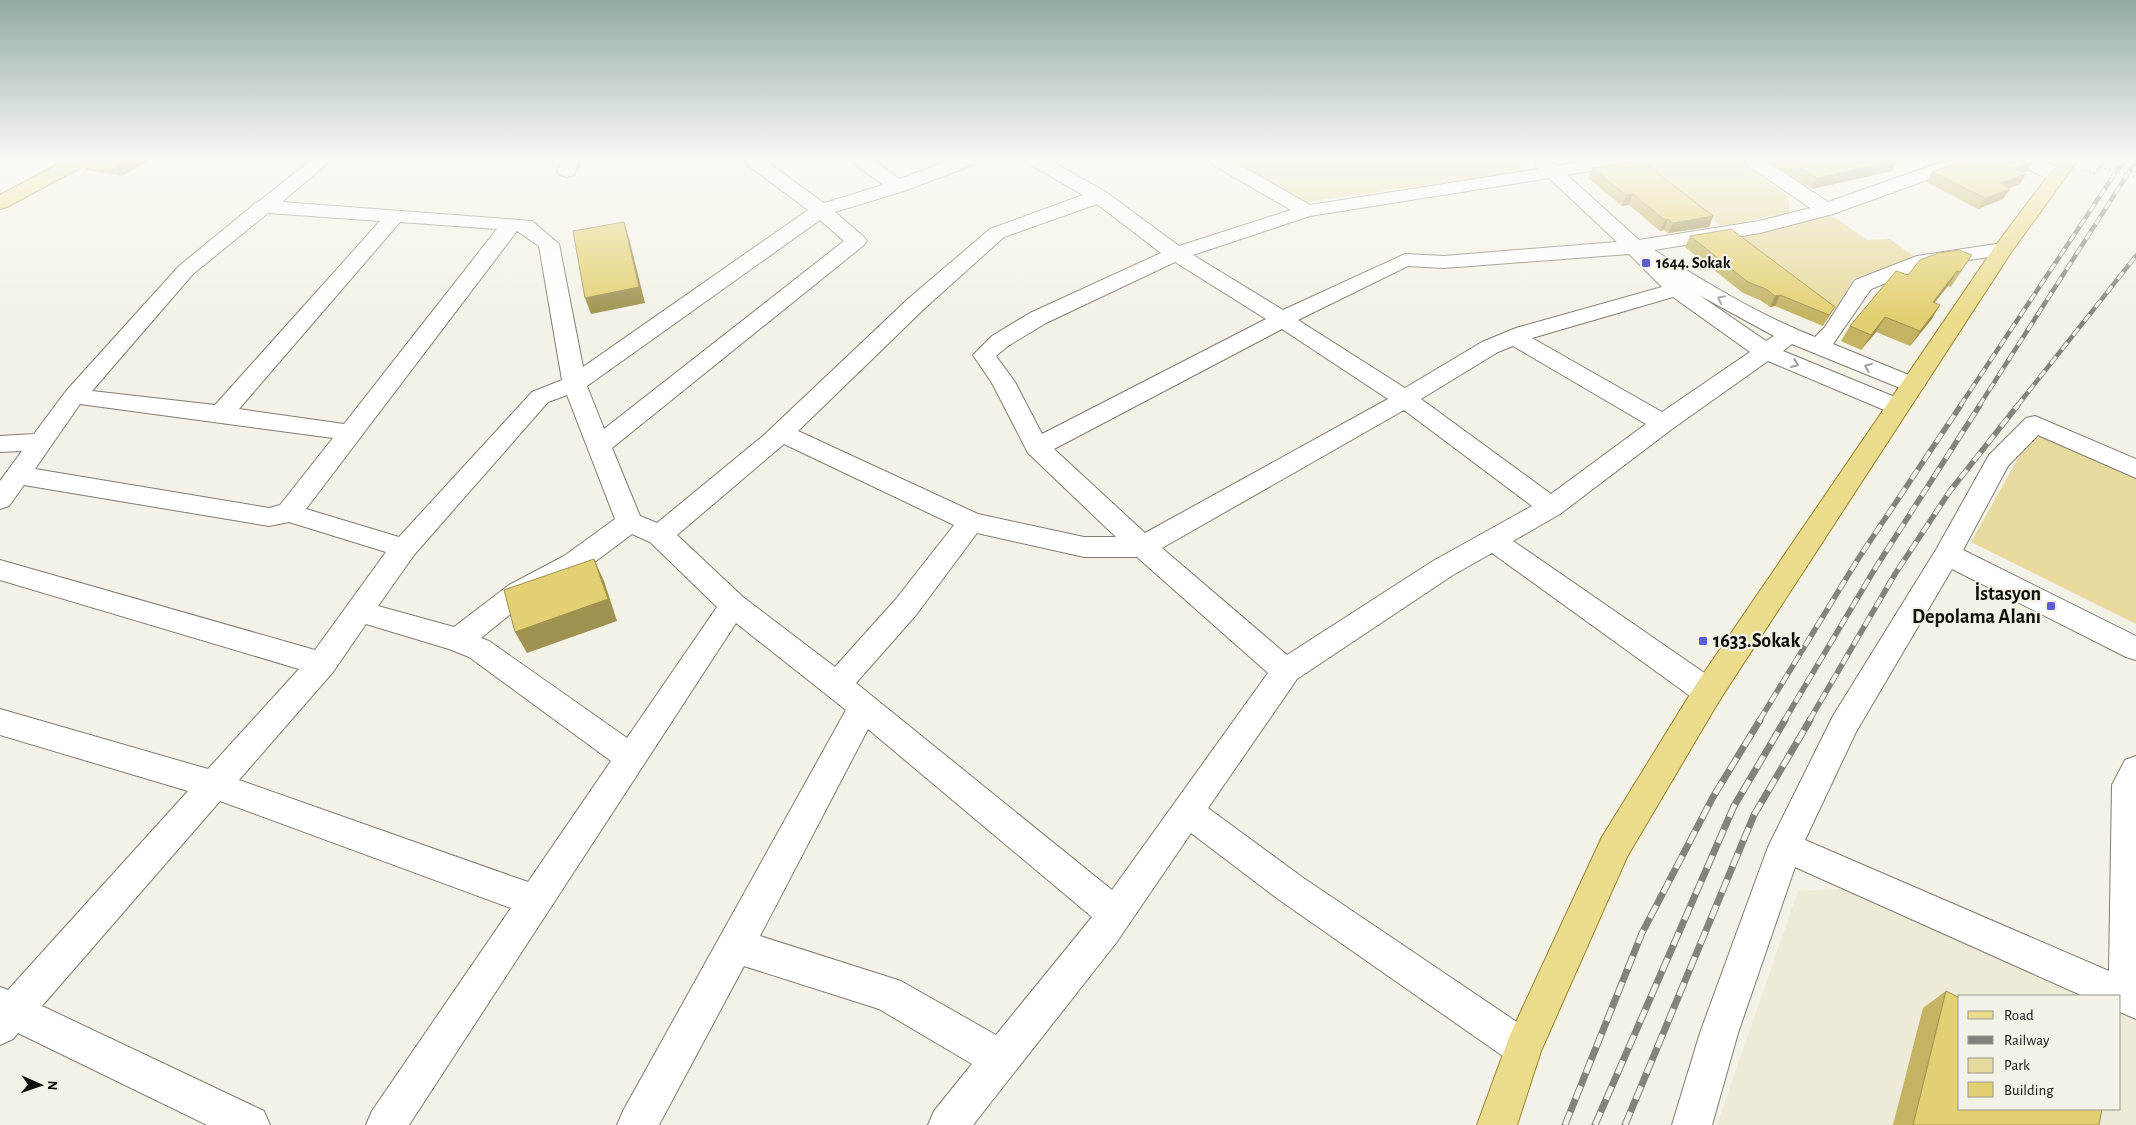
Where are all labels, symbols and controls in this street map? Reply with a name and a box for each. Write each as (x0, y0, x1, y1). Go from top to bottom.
place label: 1644. Sokak (1656, 255, 1731, 271)
marker: 1644. Sokak (1640, 257, 1652, 269)
one-way arrow (1717, 295, 1726, 305)
one-way arrow (1790, 358, 1799, 368)
one-way arrow (1864, 363, 1873, 373)
place label: İstasyon Depolama Alanı (1912, 582, 2041, 627)
marker: İstasyon Depolama Alanı (2045, 600, 2057, 612)
place label: 1633.Sokak (1713, 631, 1800, 651)
marker: 1633.Sokak (1697, 635, 1709, 647)
legend (1958, 995, 2121, 1110)
text: Road (2004, 1008, 2034, 1023)
text: Railway (2004, 1033, 2050, 1048)
text: Park (2004, 1058, 2030, 1073)
north arrow (15, 1060, 65, 1110)
text: N (45, 1080, 59, 1091)
text: Building (2004, 1083, 2054, 1098)

